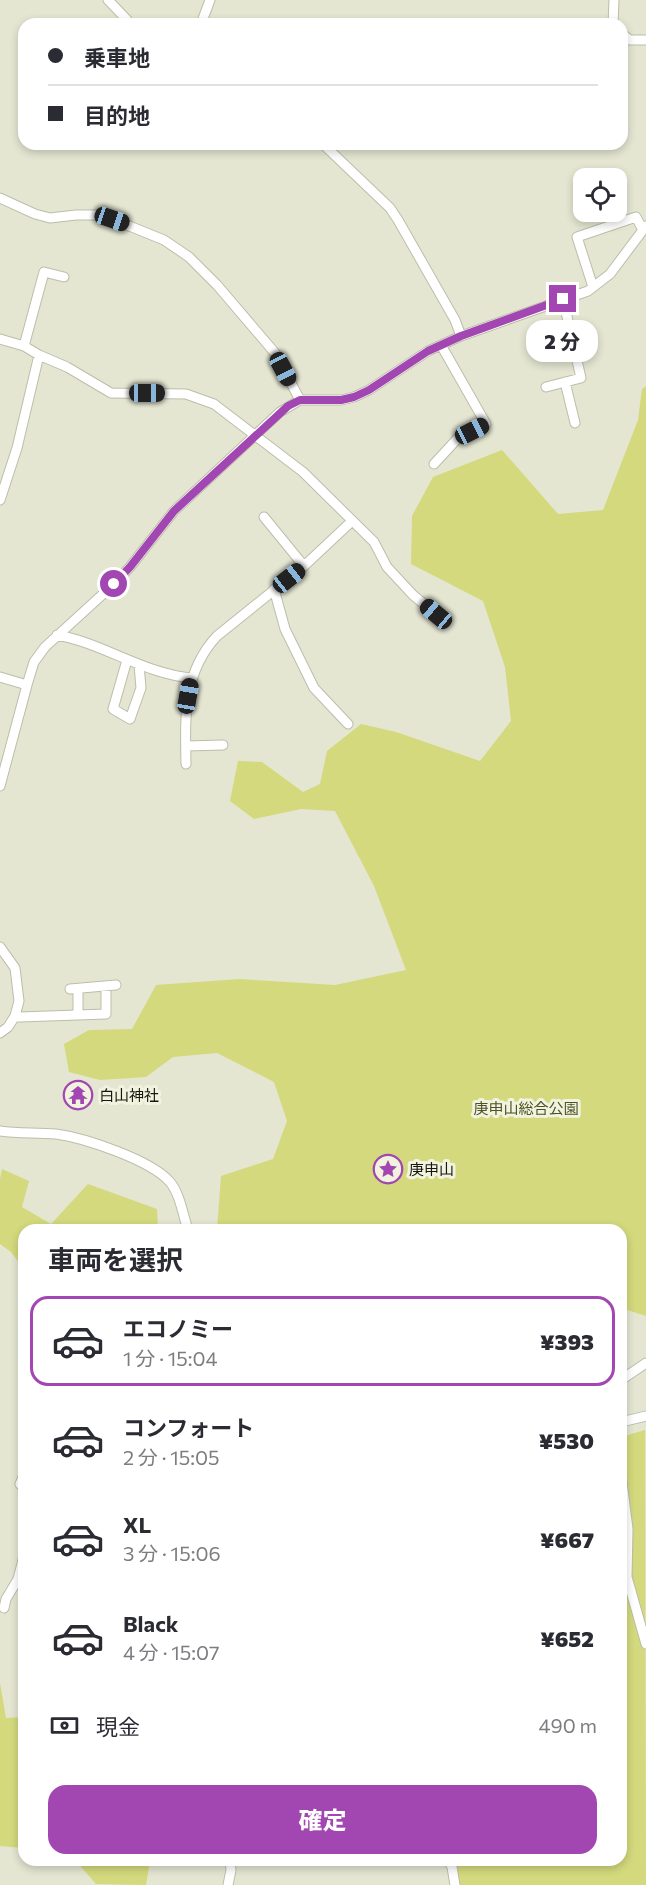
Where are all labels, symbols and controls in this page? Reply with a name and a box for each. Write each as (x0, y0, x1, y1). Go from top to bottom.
text: 乗車地 (84, 44, 150, 71)
text: 目的地 (84, 102, 150, 129)
map controls (573, 168, 627, 222)
button: locate (573, 168, 627, 222)
car (92, 205, 132, 233)
route end (549, 285, 576, 312)
callout: 2 分 (527, 320, 599, 362)
text: 2 分 (544, 329, 580, 353)
car (267, 349, 299, 389)
car (129, 384, 165, 402)
car (452, 415, 492, 447)
car (269, 560, 309, 596)
route start (100, 570, 127, 597)
car (416, 596, 456, 632)
car (176, 677, 200, 715)
temple icon: 白山神社 (62, 1079, 94, 1111)
place label: 白山神社 (99, 1086, 159, 1104)
park label: 庚申山総合公園 (473, 1099, 579, 1117)
place icon: 庚申山 (372, 1153, 404, 1185)
place label: 庚申山 (409, 1160, 454, 1178)
text: 車両を選択 (48, 1243, 183, 1276)
icon: car (51, 1314, 105, 1368)
text: エコノミー (123, 1315, 233, 1342)
text: ¥393 (540, 1328, 594, 1355)
text: 1 分 · 15:04 (123, 1346, 218, 1370)
icon: car (51, 1413, 105, 1467)
text: コンフォート (123, 1414, 254, 1441)
text: ¥530 (539, 1427, 594, 1454)
text: 2 分 · 15:05 (123, 1445, 220, 1469)
text: XL (123, 1511, 151, 1538)
icon: car (51, 1512, 105, 1566)
text: ¥667 (540, 1526, 594, 1553)
text: 3 分 · 15:06 (123, 1541, 221, 1565)
text: Black (123, 1610, 178, 1637)
icon: car (51, 1611, 105, 1665)
text: ¥652 (540, 1625, 594, 1652)
text: 4 分 · 15:07 (123, 1640, 220, 1664)
icon: cash (48, 1709, 81, 1742)
text: 現金 (96, 1713, 140, 1740)
text: 490 m (539, 1713, 597, 1737)
button: 確定 (48, 1785, 597, 1854)

